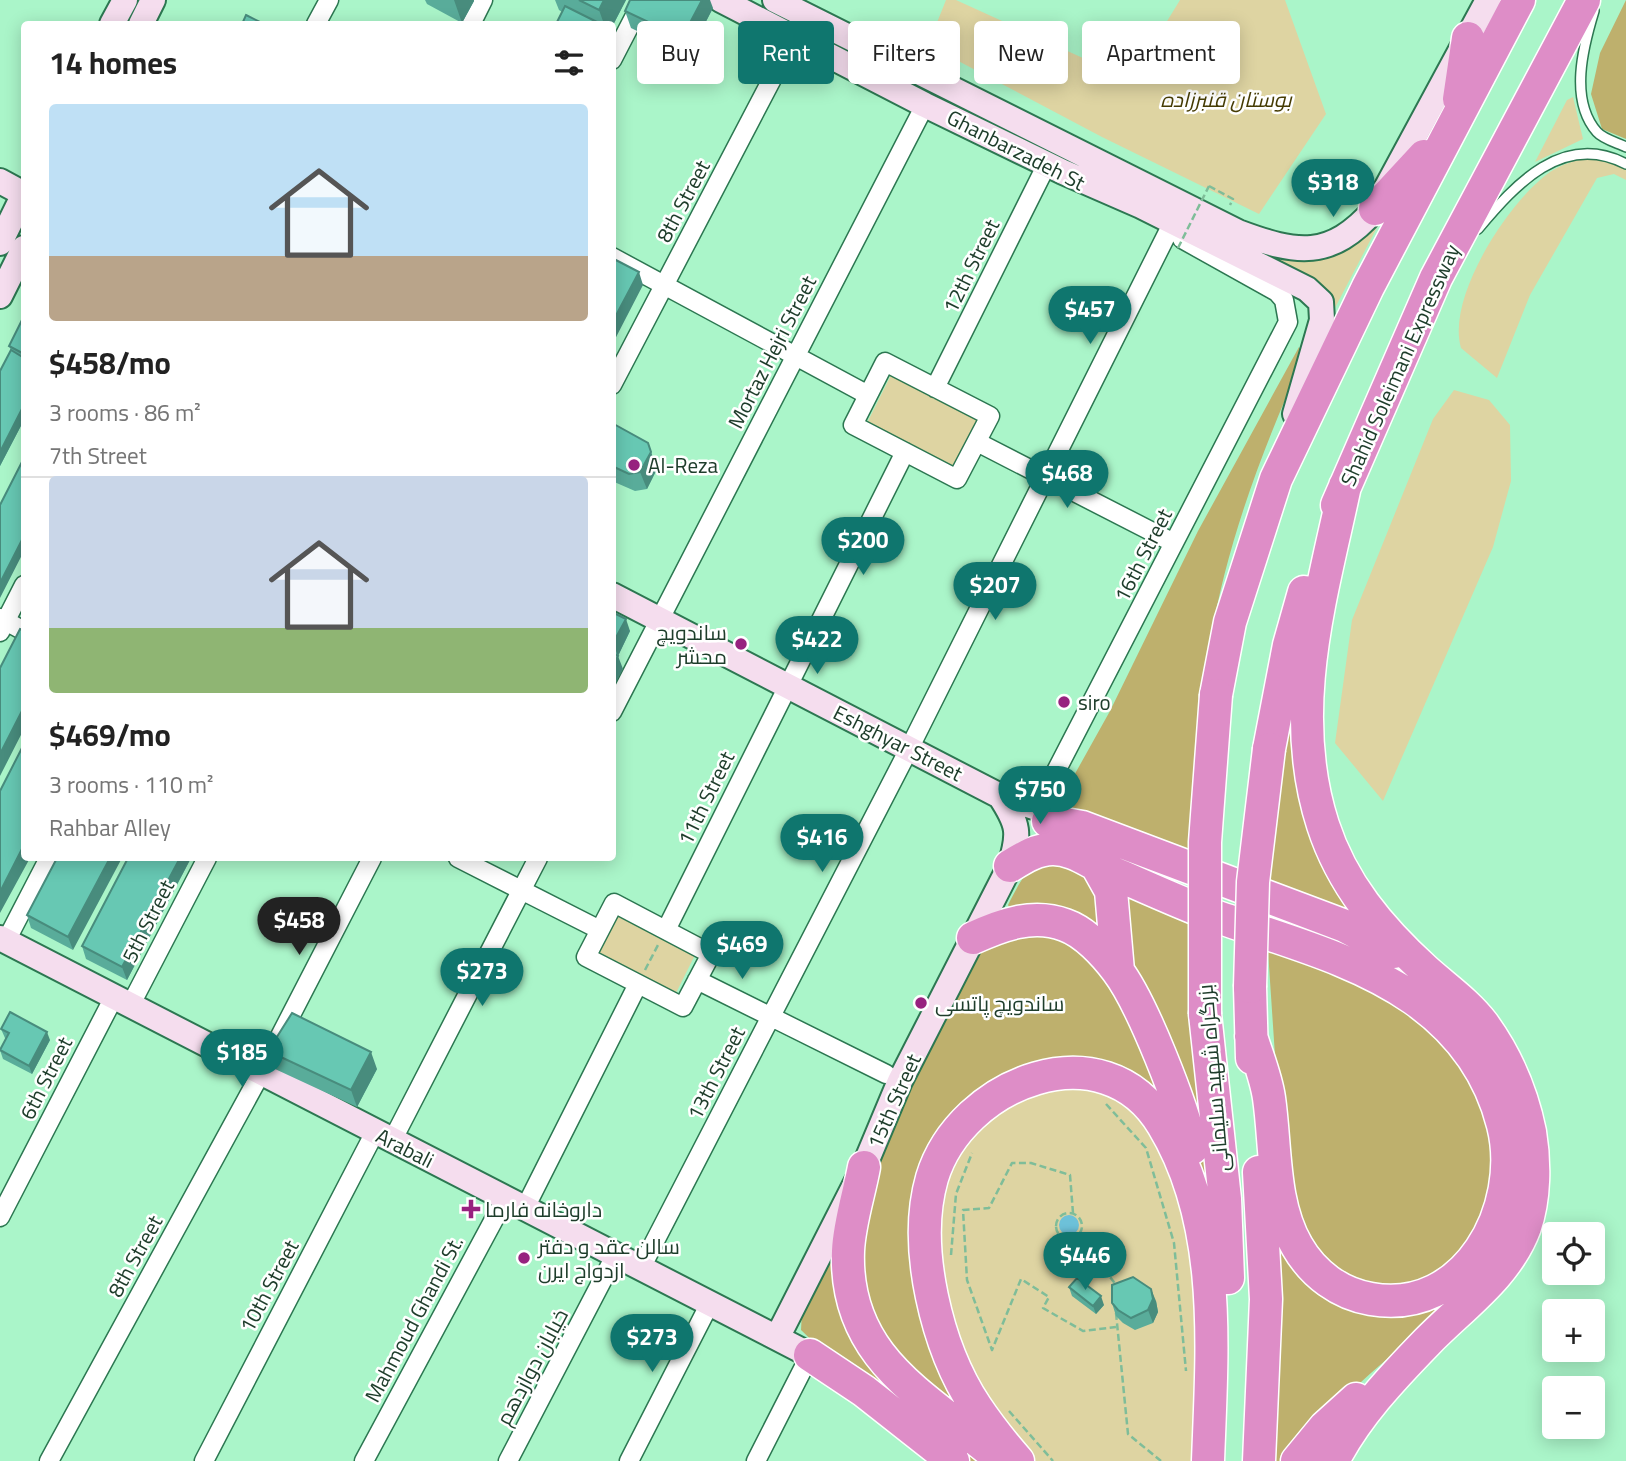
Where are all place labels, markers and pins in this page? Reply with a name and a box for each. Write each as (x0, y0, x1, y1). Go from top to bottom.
pin: $318 (1292, 160, 1374, 219)
pin: $457 (1049, 286, 1131, 346)
place label: Al-Reza (648, 446, 719, 485)
pin: $468 (1026, 450, 1108, 510)
marker: Al-Reza (626, 457, 642, 473)
pin: $200 (822, 518, 904, 577)
pin: $207 (954, 562, 1036, 622)
place label: ساندویچ محشر (656, 613, 727, 676)
pin: $422 (776, 616, 858, 676)
marker: ساندویچ محشر (733, 636, 749, 652)
place label: siro (1078, 683, 1111, 722)
marker: siro (1056, 694, 1072, 710)
pin: $750 (999, 766, 1081, 826)
pin: $416 (781, 814, 863, 874)
pin: $458 (258, 898, 340, 957)
pin: $469 (701, 922, 783, 981)
pin: $273 (441, 948, 523, 1008)
place label: ساندویچ پاتسی (935, 984, 1064, 1023)
marker: ساندویچ پاتسی (913, 995, 929, 1011)
pin: $185 (201, 1030, 283, 1089)
place label: داروخانه فارما (485, 1190, 602, 1229)
marker: داروخانه فارما (463, 1201, 479, 1217)
place label: سالن عقد و دفتر ازدواج ایرن (537, 1227, 680, 1290)
pin: $446 (1044, 1232, 1126, 1292)
marker: سالن عقد و دفتر ازدواج ایرن (516, 1250, 532, 1266)
pin: $273 (611, 1314, 693, 1374)

